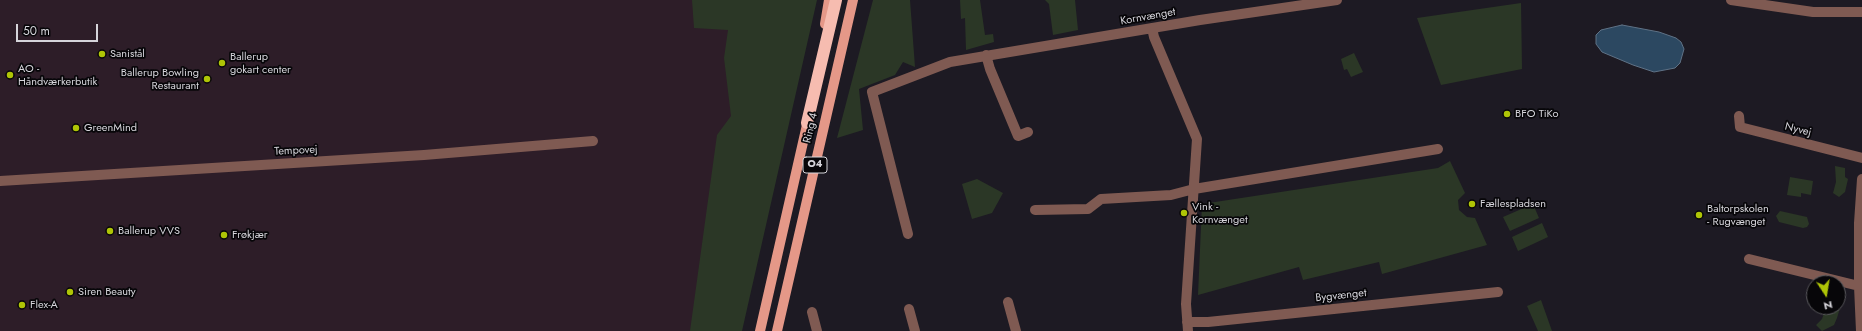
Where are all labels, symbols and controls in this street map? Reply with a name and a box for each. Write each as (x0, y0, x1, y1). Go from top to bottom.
street label: Kornvænget (1119, 6, 1177, 28)
scale bar (18, 16, 100, 42)
text: 50 m (23, 22, 50, 40)
place label: Sanistål (110, 47, 145, 61)
marker: Sanistål (97, 49, 107, 59)
place label: Ballerup gokart center (230, 50, 291, 76)
marker: Ballerup gokart center (217, 58, 227, 68)
place label: AO - Håndværkerbutik (18, 62, 97, 88)
place label: Ballerup Bowling Restaurant (121, 66, 199, 92)
marker: AO - Håndværkerbutik (5, 70, 15, 80)
marker: Ballerup Bowling Restaurant (202, 74, 212, 84)
place label: BFO TiKo (1515, 107, 1558, 121)
marker: BFO TiKo (1502, 109, 1512, 119)
street label: Ring 4 (801, 112, 821, 144)
street label: Nyvej (1783, 120, 1813, 140)
place label: GreenMind (84, 121, 137, 135)
marker: GreenMind (71, 123, 81, 133)
street label: Tempovej (274, 143, 318, 159)
road number: O4 (803, 157, 827, 173)
place label: Fællespladsen (1480, 197, 1546, 211)
marker: Fællespladsen (1467, 199, 1477, 209)
place label: Vink - Kornvænget (1192, 200, 1248, 226)
place label: Baltorpskolen - Rugvænget (1707, 202, 1769, 228)
marker: Vink - Kornvænget (1179, 208, 1189, 218)
marker: Baltorpskolen - Rugvænget (1694, 210, 1704, 220)
place label: Ballerup VVS (118, 224, 180, 238)
marker: Ballerup VVS (105, 226, 115, 236)
place label: Frøkjær (232, 228, 267, 242)
marker: Frøkjær (219, 230, 229, 240)
north arrow (1806, 275, 1846, 315)
place label: Siren Beauty (78, 285, 136, 299)
marker: Siren Beauty (65, 287, 75, 297)
street label: Bygvænget (1315, 287, 1367, 305)
text: N (1822, 297, 1834, 314)
place label: Flex-A (30, 298, 58, 312)
marker: Flex-A (17, 300, 27, 310)

